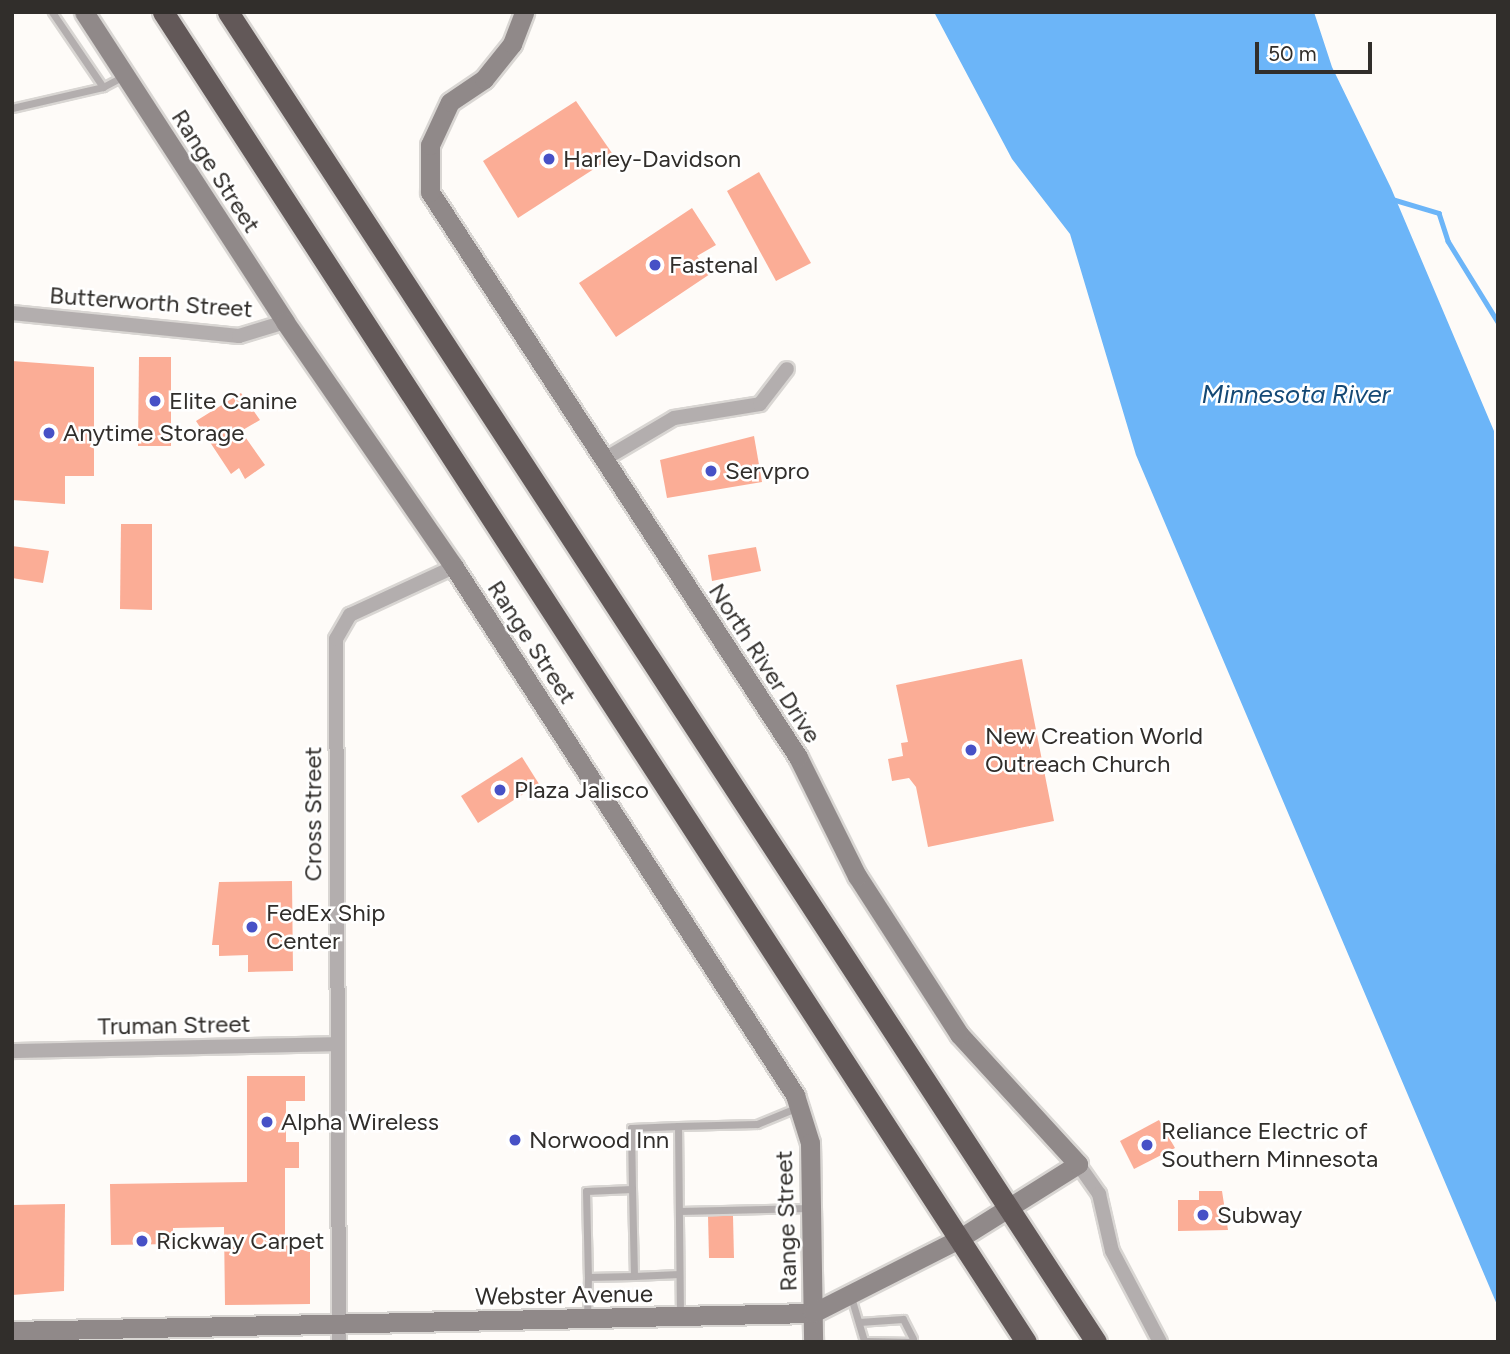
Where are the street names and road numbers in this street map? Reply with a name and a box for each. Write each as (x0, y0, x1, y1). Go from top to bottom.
street label: Range Street (166, 104, 266, 238)
street label: Butterworth Street (48, 281, 254, 323)
street label: Range Street (482, 575, 582, 709)
street label: North River Drive (703, 578, 827, 748)
street label: Cross Street (299, 747, 327, 881)
street label: Truman Street (97, 1009, 251, 1041)
street label: Range Street (769, 1150, 803, 1292)
street label: Webster Avenue (475, 1279, 653, 1311)

